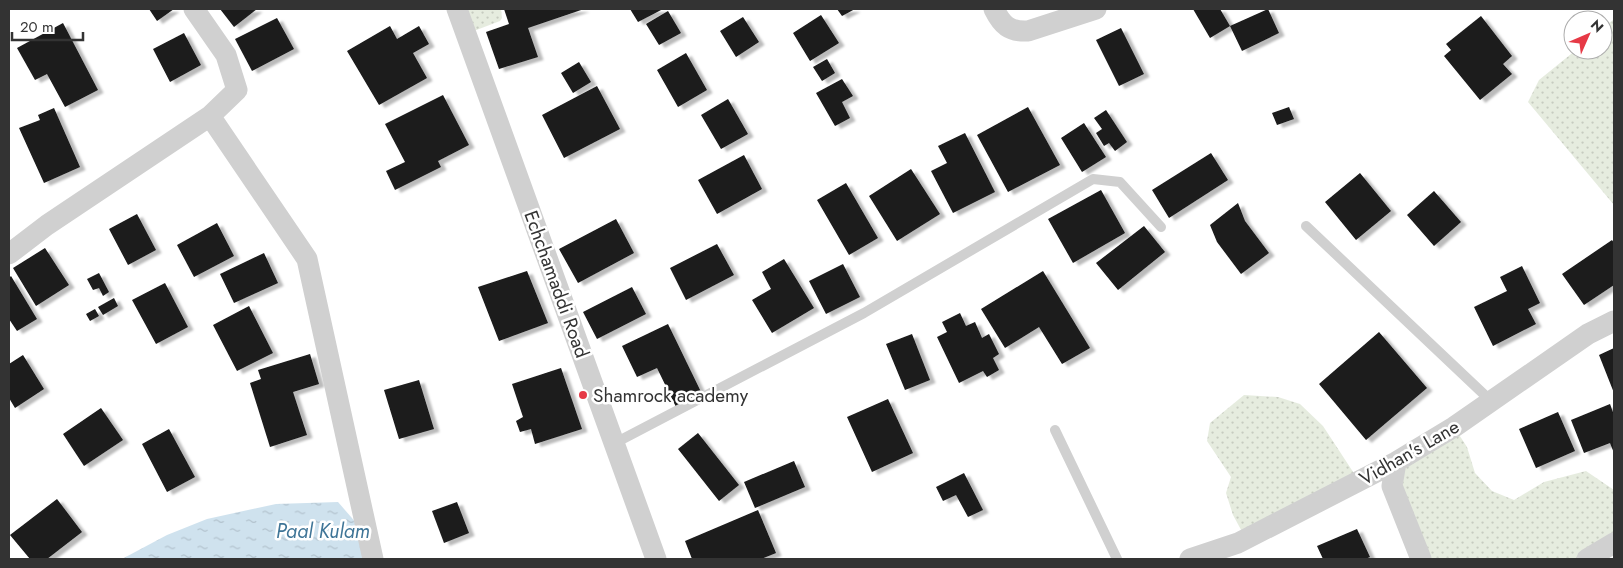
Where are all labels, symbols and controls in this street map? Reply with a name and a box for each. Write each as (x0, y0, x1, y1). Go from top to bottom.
scale bar (12, 10, 84, 42)
north arrow (1563, 10, 1613, 60)
text: N (1586, 15, 1608, 37)
text: 20 m (20, 16, 54, 38)
street label: Echchamaddi Road (517, 207, 596, 362)
place label: Shamrock academy (593, 382, 749, 409)
marker: Shamrock academy (577, 389, 589, 401)
street label: Vidhan's Lane (1354, 413, 1464, 492)
water label: Paal Kulam (276, 517, 370, 546)

